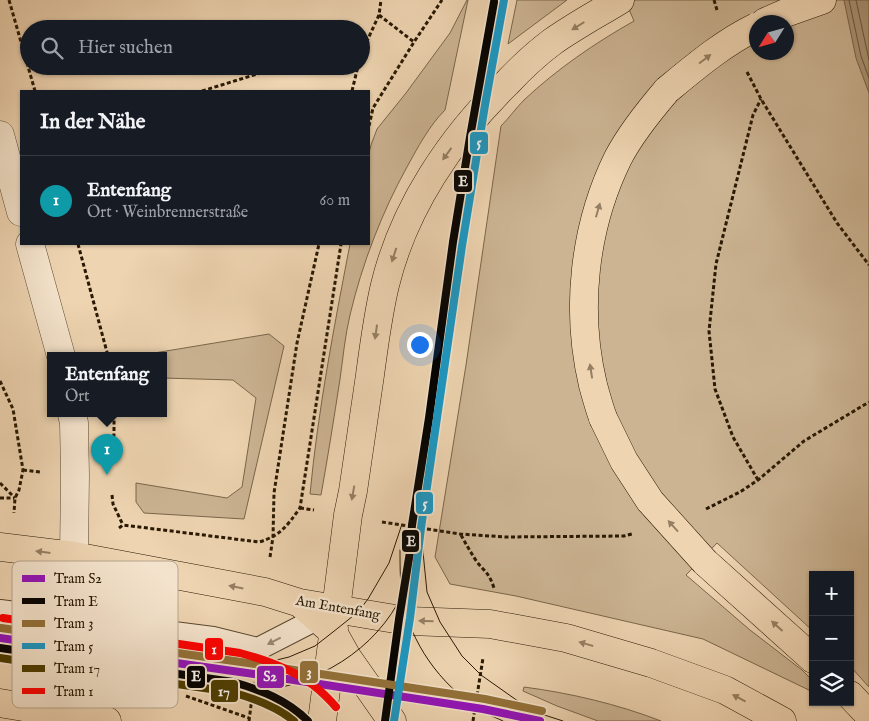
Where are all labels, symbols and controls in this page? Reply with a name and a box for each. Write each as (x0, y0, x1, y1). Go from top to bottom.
north arrow (749, 15, 794, 60)
search box (20, 20, 370, 75)
one-way arrow (572, 21, 585, 30)
icon: search (38, 34, 66, 62)
text: Hier suchen (78, 36, 173, 60)
one-way arrow (698, 54, 711, 65)
text: In der Nähe (40, 109, 146, 136)
line badge: 5 (469, 131, 489, 155)
text: 5 (476, 134, 482, 152)
one-way arrow (442, 147, 452, 161)
line badge: E (453, 169, 473, 193)
text: E (458, 173, 468, 191)
text: Entenfang (87, 179, 171, 203)
text: 1 (53, 191, 59, 211)
text: 60 m (320, 191, 350, 211)
text: Ort · Weinbrennerstraße (87, 203, 248, 223)
one-way arrow (595, 203, 603, 218)
one-way arrow (390, 247, 398, 262)
one-way arrow (372, 324, 380, 340)
your location (407, 332, 433, 358)
popup (47, 352, 167, 417)
one-way arrow (586, 362, 594, 378)
text: Entenfang (65, 363, 149, 387)
text: Ort (65, 387, 90, 407)
pin: 1 (91, 434, 123, 475)
one-way arrow (348, 485, 356, 501)
line badge: 5 (415, 491, 434, 515)
text: 5 (422, 495, 428, 513)
one-way arrow (667, 521, 679, 533)
line badge: E (401, 529, 420, 553)
text: E (406, 533, 416, 551)
one-way arrow (35, 548, 51, 556)
legend (12, 561, 178, 708)
text: Tram S2 (54, 570, 102, 588)
map controls (809, 571, 854, 706)
button: + (809, 571, 854, 616)
one-way arrow (228, 582, 244, 590)
street label: Am Entenfang (293, 592, 382, 624)
text: Tram E (54, 593, 98, 611)
text: Tram 3 (54, 615, 93, 633)
button: − (809, 616, 854, 661)
one-way arrow (418, 617, 434, 625)
one-way arrow (771, 620, 783, 632)
line badge: 1 (204, 637, 224, 661)
one-way arrow (267, 637, 281, 645)
text: Tram 5 (54, 638, 93, 656)
one-way arrow (579, 639, 594, 647)
text: 1 (211, 641, 217, 659)
text: Tram 17 (54, 660, 100, 678)
line badge: 3 (299, 660, 319, 684)
button: layers (809, 661, 854, 706)
text: 3 (306, 664, 312, 682)
line badge: E (186, 665, 206, 689)
line badge: S2 (256, 665, 285, 689)
text: E (191, 668, 201, 686)
text: S2 (263, 668, 277, 686)
line badge: 17 (210, 679, 239, 703)
text: Tram 1 (54, 683, 93, 701)
text: 17 (218, 683, 230, 701)
one-way arrow (732, 694, 747, 702)

